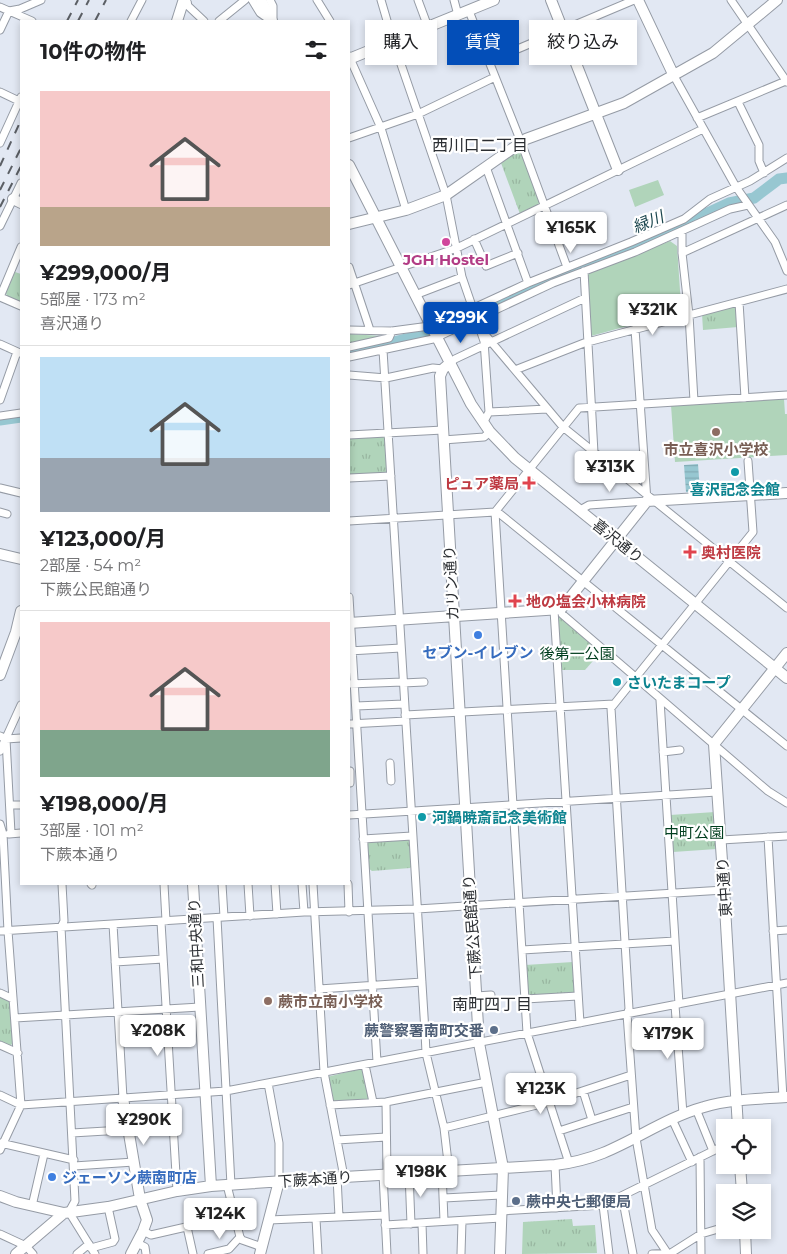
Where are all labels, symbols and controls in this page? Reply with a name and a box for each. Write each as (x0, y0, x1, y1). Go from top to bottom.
chip: 購入 (365, 20, 437, 65)
chip: 賃貸 (447, 20, 519, 65)
chip: 絞り込み (529, 20, 637, 65)
icon: filters (302, 36, 330, 64)
text: 10件の物件 (40, 39, 147, 64)
icon: home (140, 124, 230, 214)
district label: 西川口二丁目 (432, 136, 528, 155)
water label: 緑川 (630, 206, 668, 237)
pin: ¥165K (536, 212, 606, 254)
text: ¥165K (546, 218, 596, 237)
marker: JGH Hostel (440, 236, 452, 248)
place label: JGH Hostel (402, 250, 489, 269)
text: ¥299,000/月 (40, 260, 171, 285)
text: 5部屋 · 173 m² (40, 290, 146, 309)
pin: ¥321K (618, 294, 688, 336)
text: ¥321K (629, 300, 677, 319)
pin: ¥299K (426, 302, 496, 344)
text: ¥299K (434, 308, 488, 327)
text: 喜沢通り (40, 314, 104, 333)
icon: home (140, 389, 230, 479)
marker: 市立喜沢小学校 (710, 426, 722, 438)
place label: 市立喜沢小学校 (663, 440, 769, 459)
pin: ¥313K (575, 450, 645, 493)
text: ¥313K (586, 457, 635, 476)
marker: 喜沢記念会館 (729, 466, 741, 478)
place label: ピュア薬局 (444, 474, 519, 493)
marker: ピュア薬局 (523, 477, 535, 489)
place label: 喜沢記念会館 (690, 480, 780, 499)
street label: 喜沢通り (589, 515, 647, 567)
text: ¥123,000/月 (40, 526, 166, 551)
place label: 奥村医院 (701, 543, 761, 562)
street label: カリン通り (440, 545, 462, 621)
marker: 奥村医院 (683, 545, 697, 559)
text: 2部屋 · 54 m² (40, 556, 141, 575)
text: 下蕨公民館通り (40, 580, 152, 599)
place label: 地の塩会小林病院 (526, 592, 646, 611)
marker: 地の塩会小林病院 (508, 594, 522, 608)
marker: セブン-イレブン (472, 629, 484, 641)
place label: セブン-イレブン (423, 643, 533, 662)
park label: 後第一公園 (539, 644, 615, 663)
icon: home (140, 654, 230, 744)
place label: さいたまコープ (627, 673, 731, 692)
marker: さいたまコープ (611, 676, 623, 688)
text: ¥198,000/月 (40, 791, 169, 816)
place label: 河鍋暁斎記念美術館 (432, 808, 567, 827)
marker: 河鍋暁斎記念美術館 (416, 811, 428, 823)
text: 3部屋 · 101 m² (40, 821, 144, 840)
park label: 中町公園 (664, 823, 724, 842)
text: 下蕨本通り (40, 845, 120, 864)
street label: 東中通り (712, 856, 736, 918)
street label: 下蕨公民館通り (459, 874, 485, 980)
street label: 三和中央通り (184, 898, 208, 988)
place label: 蕨市立南小学校 (278, 992, 383, 1011)
marker: 蕨市立南小学校 (262, 995, 274, 1007)
district label: 南町四丁目 (452, 995, 532, 1014)
pin: ¥208K (123, 1014, 193, 1057)
pin: ¥179K (633, 1018, 703, 1060)
text: ¥208K (131, 1021, 185, 1040)
place label: 蕨警察署南町交番 (364, 1021, 484, 1040)
marker: 蕨警察署南町交番 (488, 1024, 500, 1036)
text: ¥179K (643, 1024, 693, 1043)
pin: ¥123K (506, 1072, 576, 1115)
text: ¥123K (516, 1079, 566, 1098)
pin: ¥290K (109, 1104, 179, 1146)
text: ¥290K (117, 1110, 171, 1129)
map controls (716, 1119, 771, 1239)
button: locate (716, 1119, 771, 1174)
pin: ¥198K (386, 1156, 456, 1198)
text: ¥198K (395, 1162, 447, 1181)
street label: 下蕨本通り (277, 1167, 353, 1191)
place label: ジェーソン蕨南町店 (62, 1168, 197, 1187)
marker: ジェーソン蕨南町店 (46, 1171, 58, 1183)
button: layers (716, 1184, 771, 1239)
place label: 蕨中央七郵便局 (526, 1192, 631, 1211)
marker: 蕨中央七郵便局 (510, 1195, 522, 1207)
pin: ¥124K (185, 1198, 255, 1240)
text: ¥124K (195, 1204, 245, 1223)

